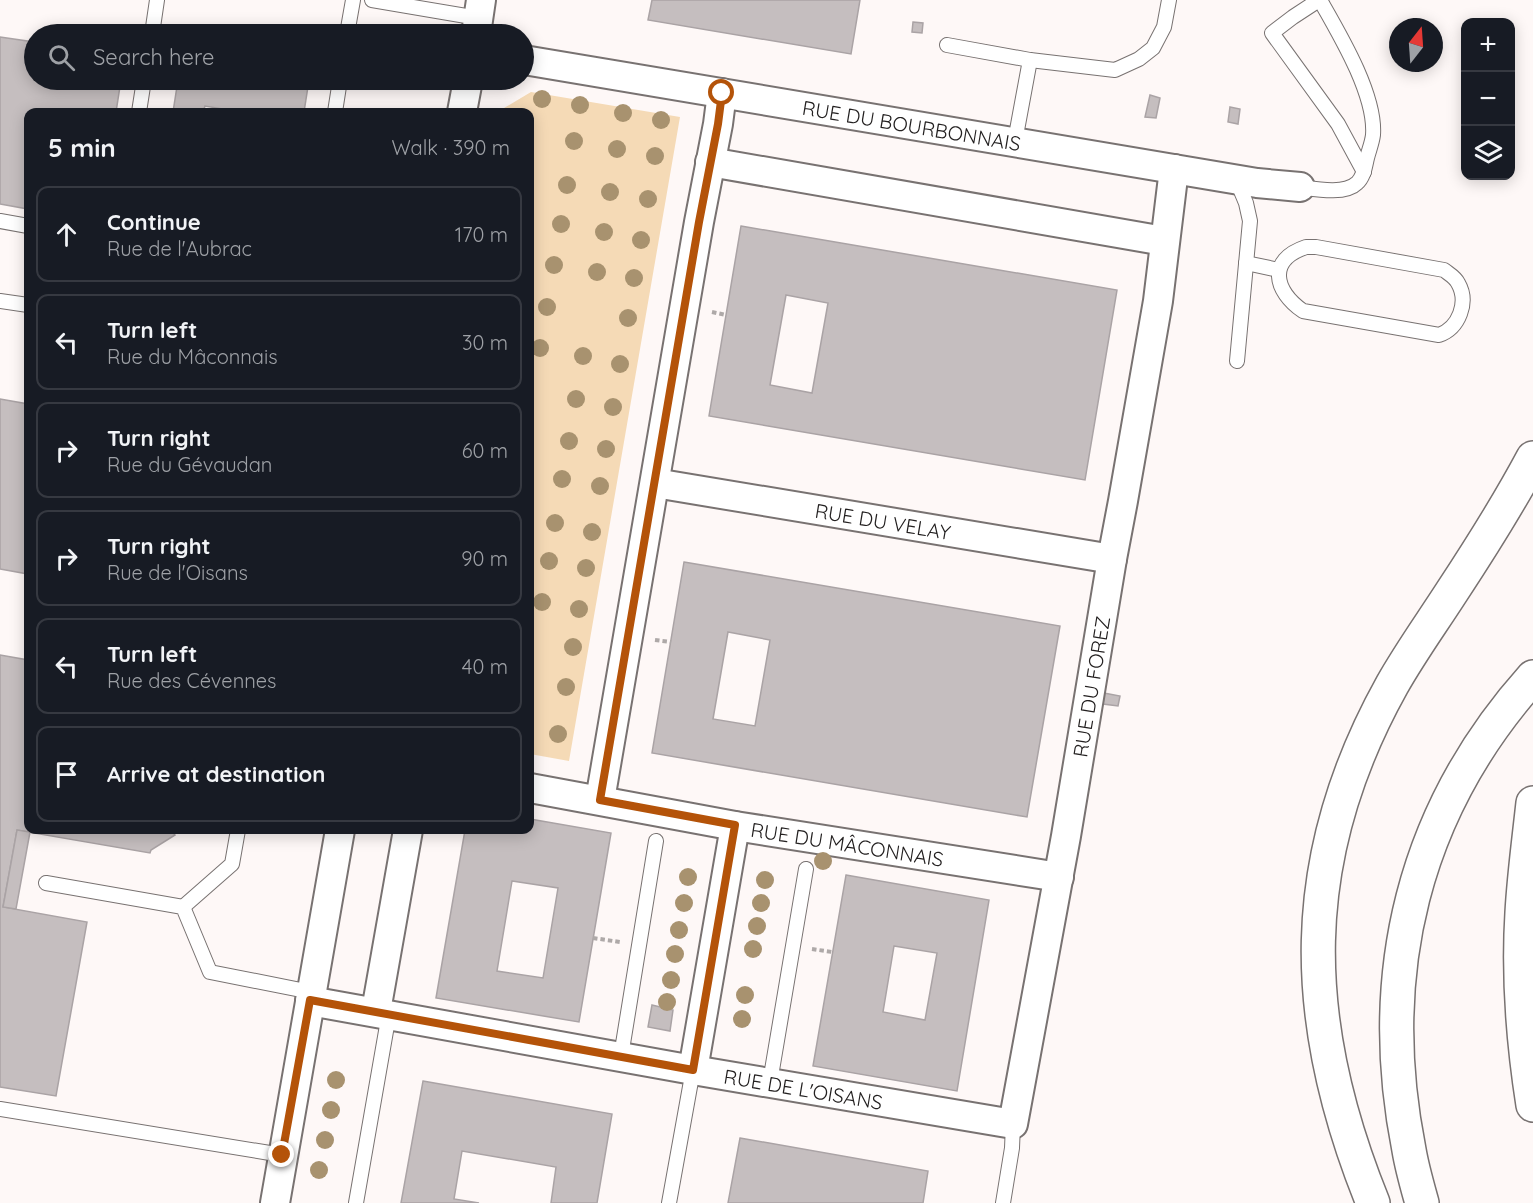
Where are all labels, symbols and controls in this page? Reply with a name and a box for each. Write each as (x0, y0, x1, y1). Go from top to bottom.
north arrow (1389, 18, 1443, 72)
map controls (1461, 18, 1515, 180)
button: + (1461, 18, 1515, 72)
search box (24, 24, 534, 90)
icon: search (45, 41, 78, 74)
text: Search here (93, 43, 214, 71)
button: − (1461, 72, 1515, 126)
route start (708, 79, 734, 105)
street label: RUE DU BOURBONNAIS (800, 94, 1023, 156)
button: layers (1461, 126, 1515, 180)
text: 5 min (48, 131, 116, 164)
text: Walk · 390 m (391, 135, 510, 160)
text: Continue (107, 208, 201, 236)
icon: ahead (50, 218, 83, 251)
text: 170 m (455, 222, 508, 247)
text: Rue de l'Aubrac (107, 236, 252, 261)
text: Turn left (107, 316, 197, 344)
icon: left (50, 326, 83, 359)
text: 30 m (462, 330, 508, 355)
text: Rue du Mâconnais (107, 344, 278, 369)
text: Turn right (107, 424, 211, 452)
icon: right (50, 434, 83, 467)
text: 60 m (462, 438, 508, 463)
text: Rue du Gévaudan (107, 452, 272, 477)
street label: RUE DU VELAY (813, 497, 953, 544)
text: Turn right (107, 532, 211, 560)
icon: right (50, 542, 83, 575)
text: 90 m (461, 546, 508, 571)
text: Rue de l'Oisans (107, 560, 248, 585)
street label: RUE DU FOREZ (1067, 614, 1115, 759)
text: Turn left (107, 640, 197, 668)
icon: left (50, 650, 83, 683)
text: 40 m (462, 654, 508, 679)
text: Rue des Cévennes (107, 668, 276, 693)
icon: arrive (50, 758, 83, 791)
text: Arrive at destination (107, 760, 325, 788)
street label: RUE DU MÂCONNAIS (749, 816, 945, 871)
street label: RUE DE L'OISANS (722, 1063, 884, 1114)
route end (268, 1141, 294, 1167)

